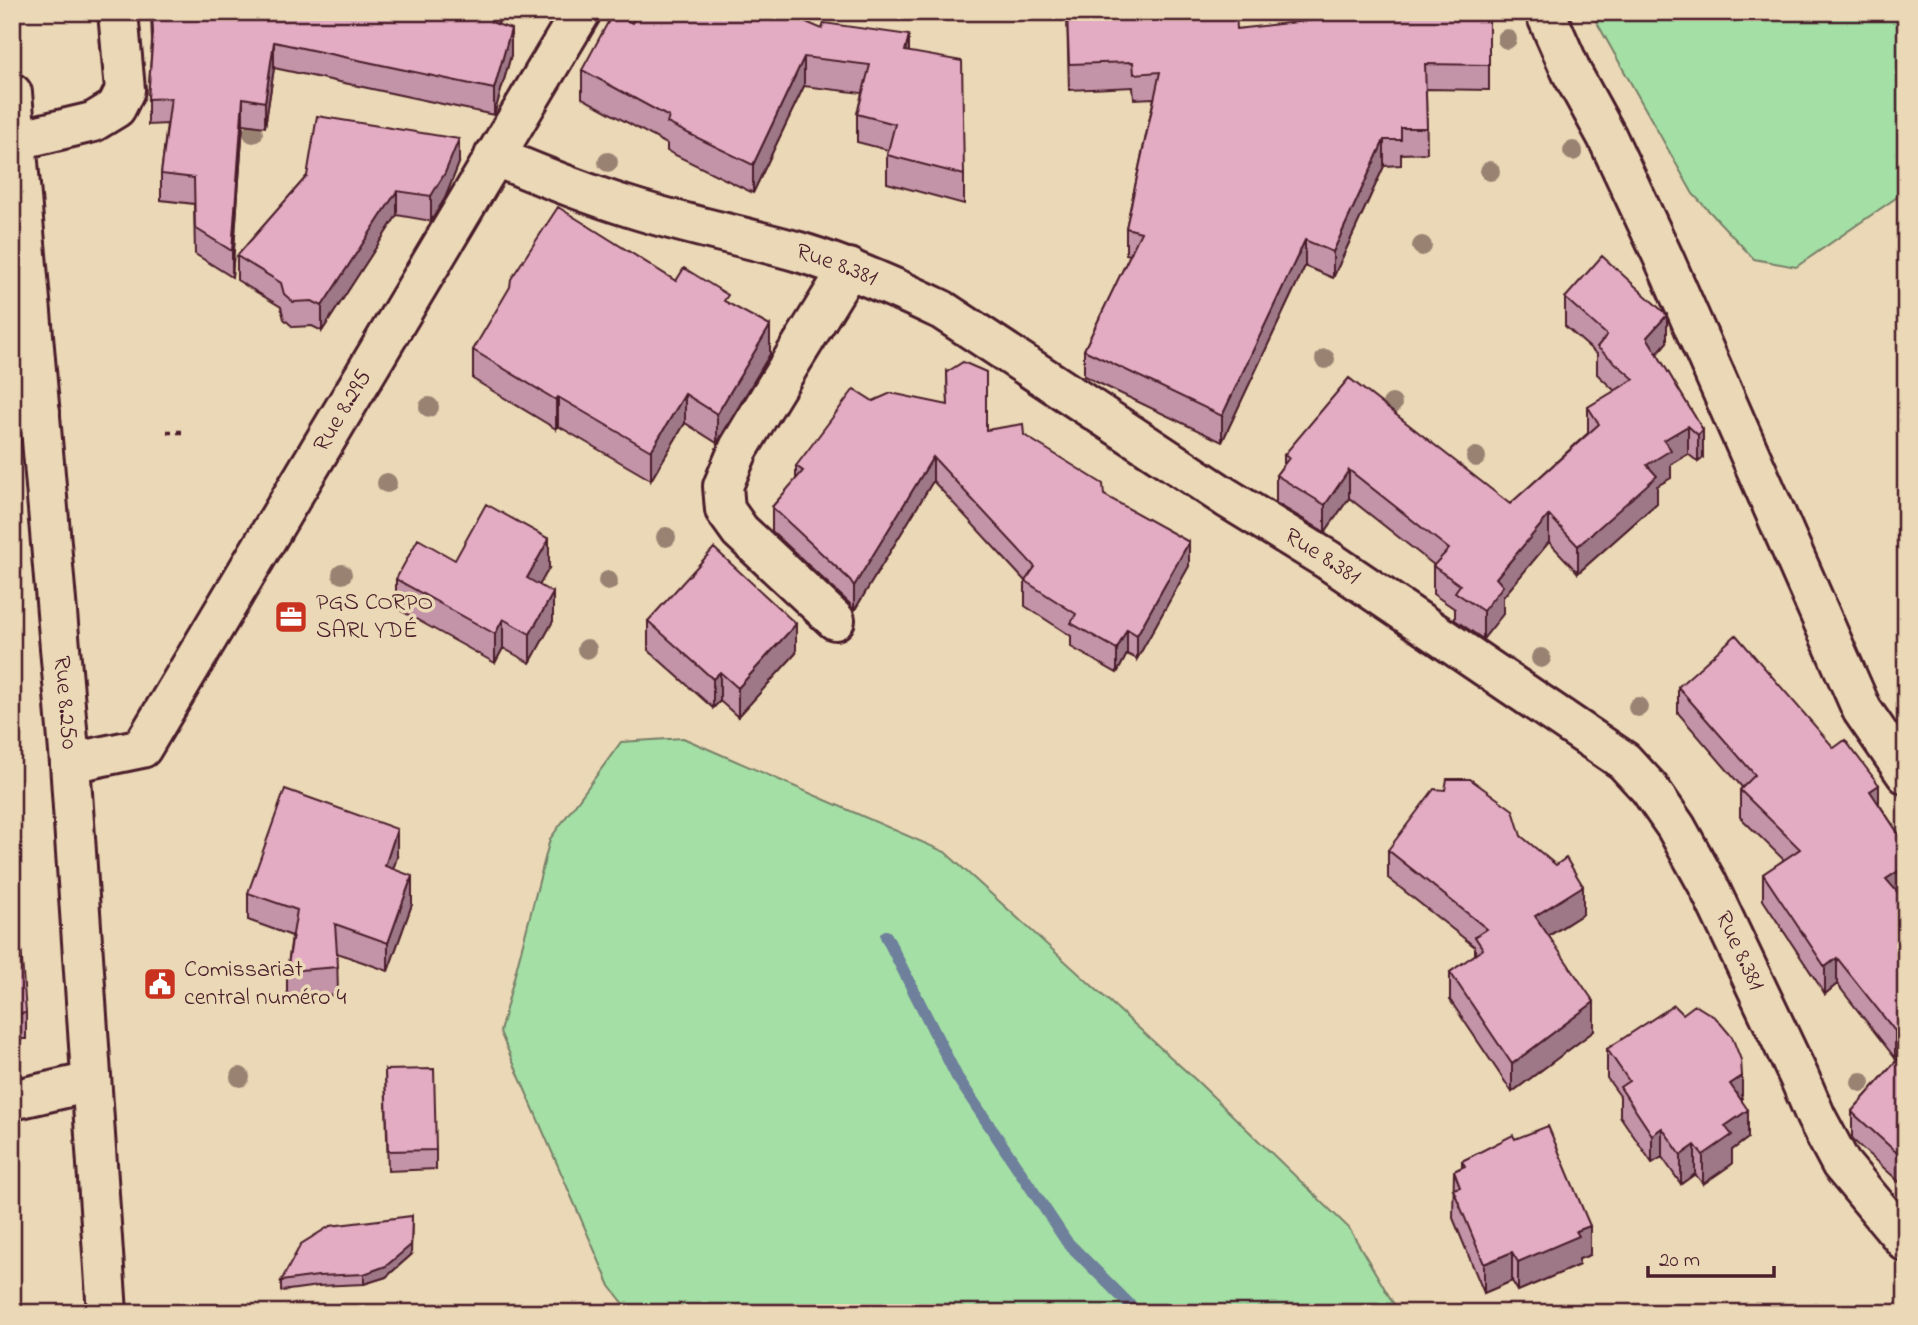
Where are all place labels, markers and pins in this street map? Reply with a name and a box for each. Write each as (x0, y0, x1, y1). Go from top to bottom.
place label: PGS CORPO SARL YDÉ (316, 586, 433, 649)
office icon: PGS CORPO SARL YDÉ (272, 598, 310, 636)
place label: Comissariat central numéro 4 (184, 953, 347, 1016)
public building icon: Comissariat central numéro 4 (141, 965, 179, 1003)

